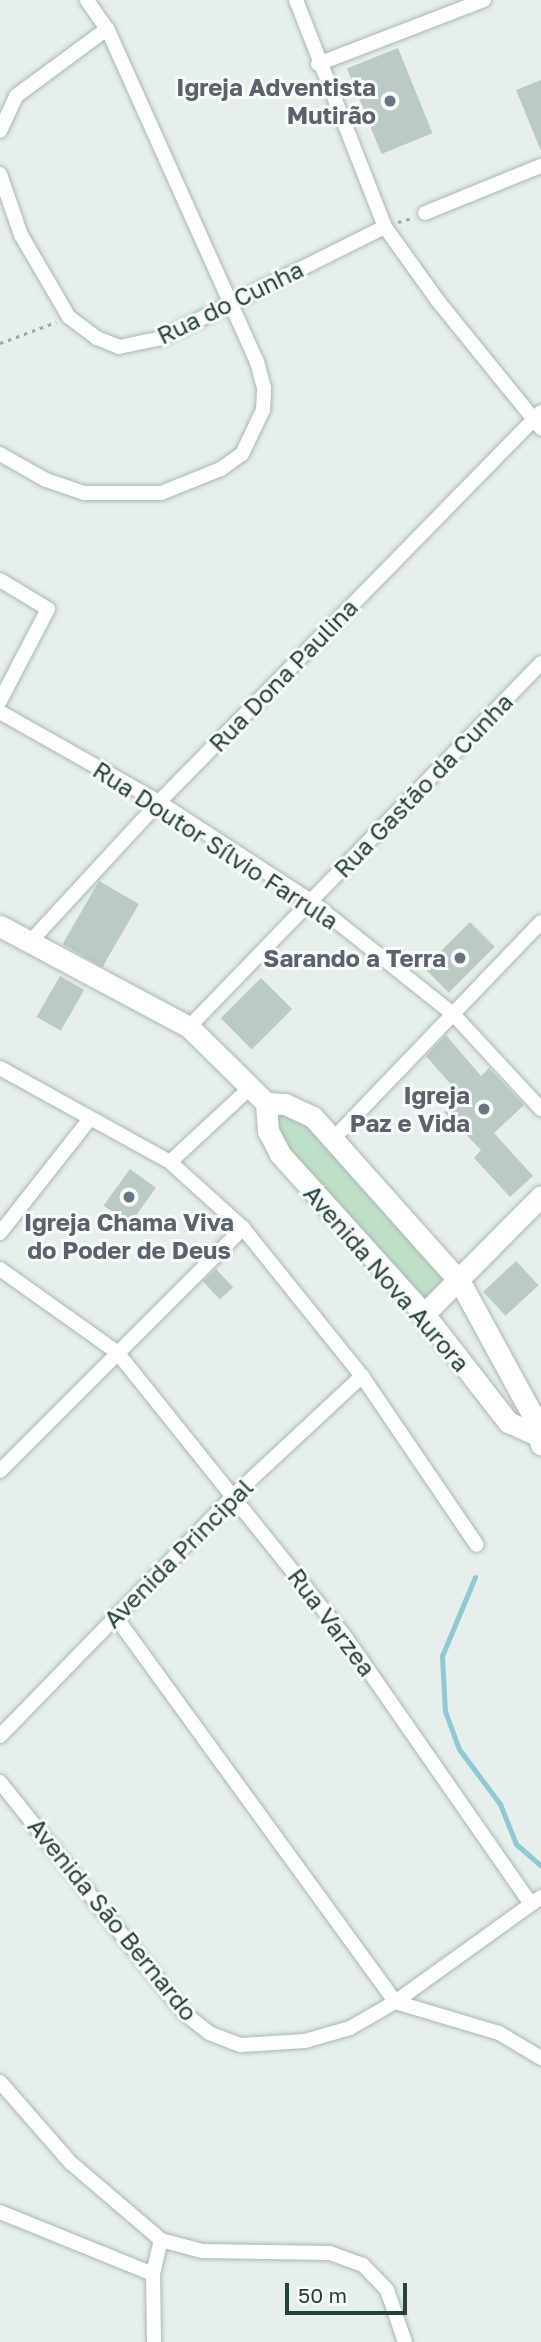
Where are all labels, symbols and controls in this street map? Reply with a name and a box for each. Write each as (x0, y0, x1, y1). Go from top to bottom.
place label: Igreja Adventista Mutirão (176, 73, 376, 129)
marker: Igreja Adventista Mutirão (382, 93, 398, 109)
street label: Rua do Cunha (152, 254, 308, 350)
street label: Rua Dona Paulina (203, 593, 363, 757)
street label: Rua Gastão da Cunha (328, 687, 518, 883)
street label: Rua Doutor Sílvio Farrula (88, 755, 344, 935)
place label: Sarando a Terra (263, 944, 446, 972)
marker: Sarando a Terra (452, 950, 468, 966)
place label: Igreja Paz e Vida (350, 1081, 470, 1137)
marker: Igreja Paz e Vida (476, 1101, 492, 1117)
street label: Avenida Nova Aurora (298, 1179, 476, 1377)
marker: Igreja Chama Viva do Poder de Deus (121, 1189, 137, 1205)
place label: Igreja Chama Viva do Poder de Deus (24, 1208, 234, 1264)
street label: Avenida Principal (98, 1473, 258, 1633)
street label: Rua Varzea (282, 1562, 382, 1682)
street label: Avenida São Bernardo (22, 1812, 204, 2026)
scale bar (289, 2268, 412, 2312)
text: 50 m (298, 2282, 347, 2308)

